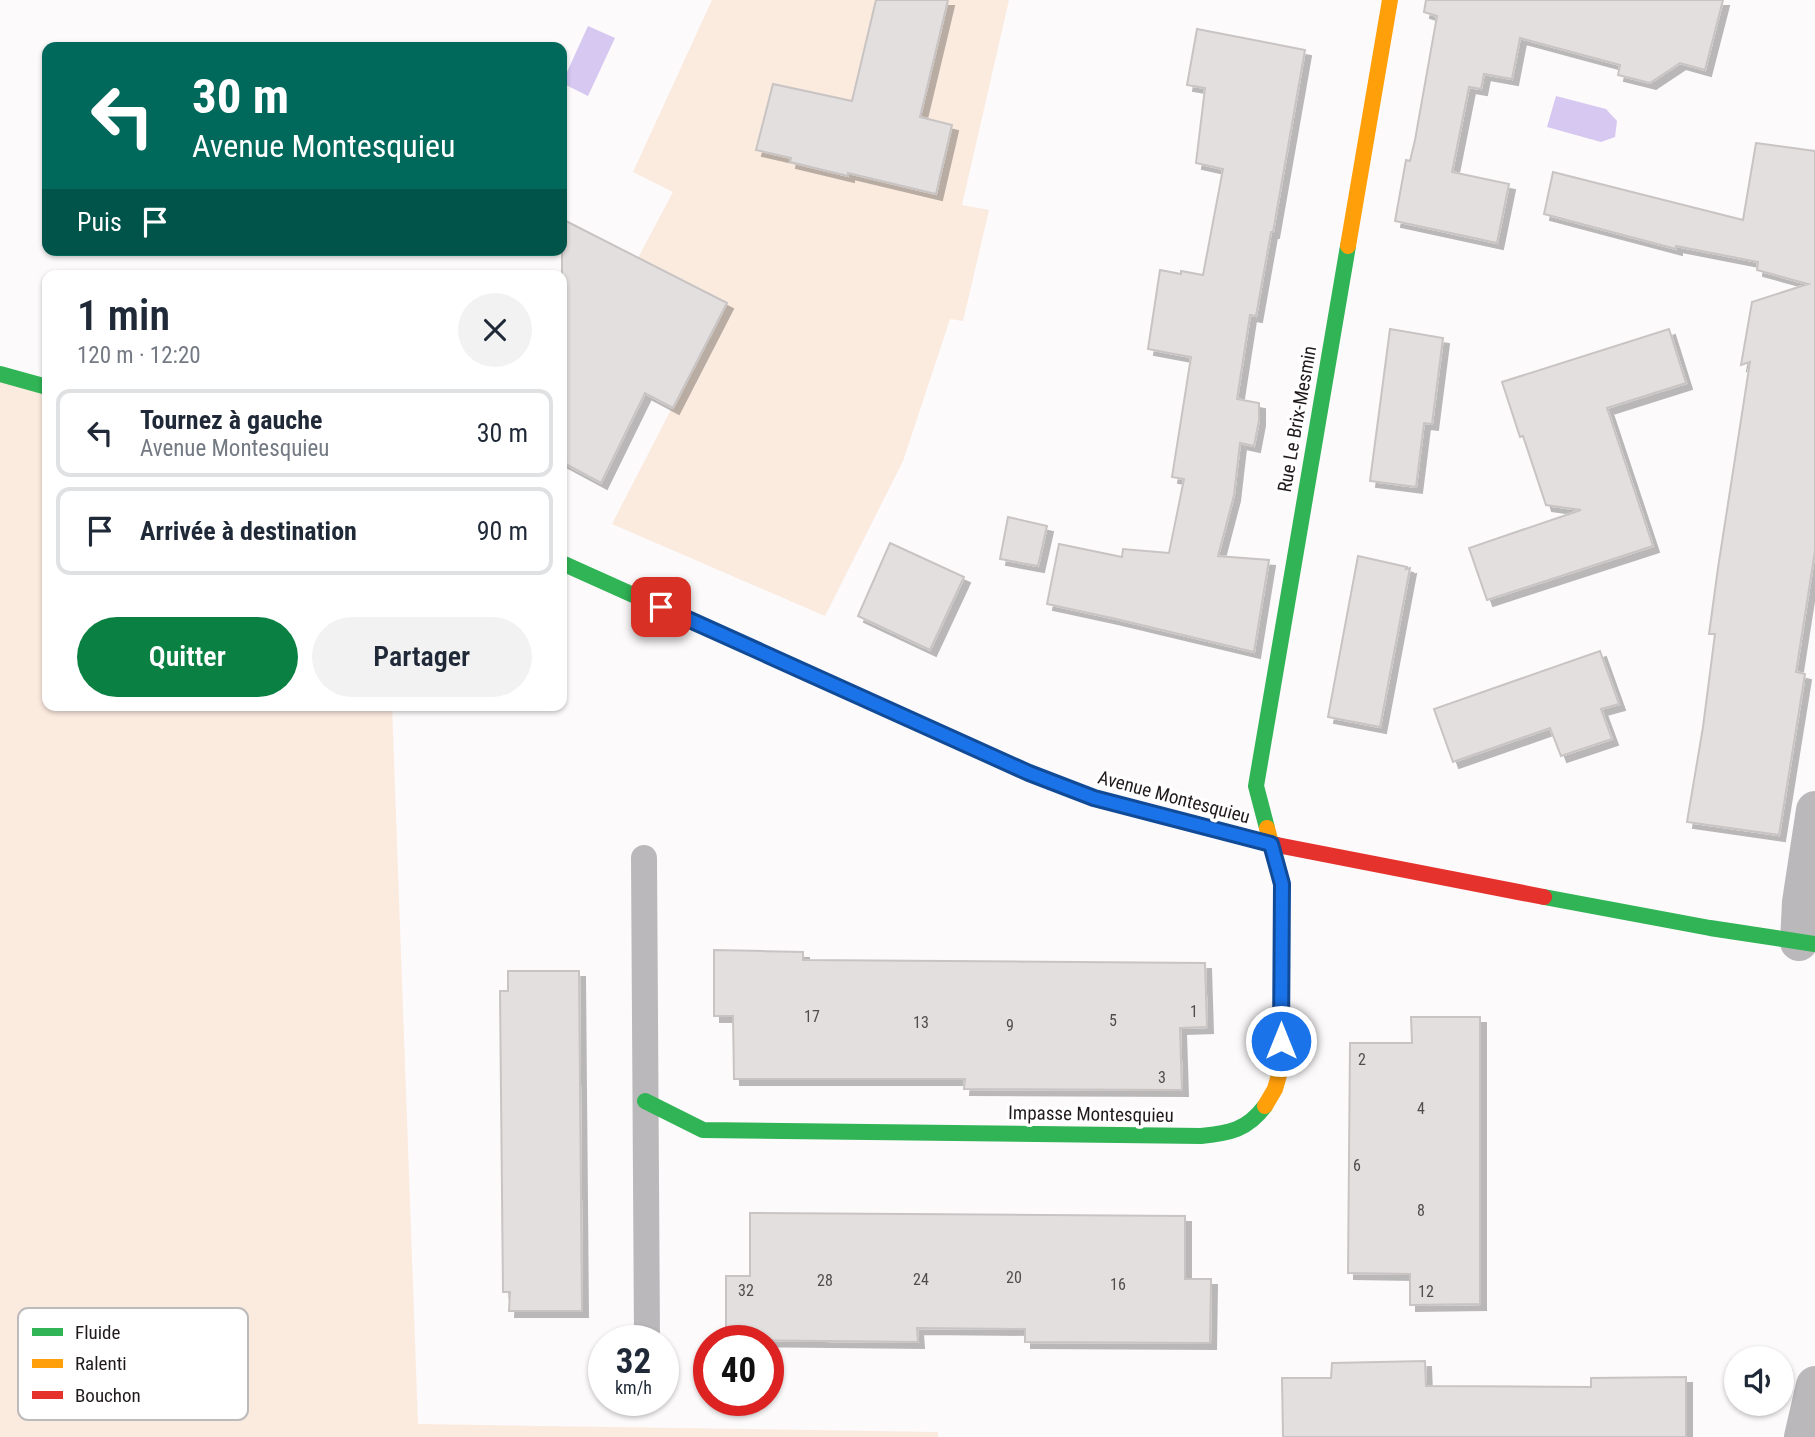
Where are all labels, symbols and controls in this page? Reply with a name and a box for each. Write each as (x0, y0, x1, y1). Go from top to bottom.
text: 30 m (192, 68, 289, 125)
icon: left (77, 70, 168, 161)
text: Avenue Montesquieu (192, 127, 456, 165)
icon: arrive (136, 203, 174, 241)
text: Puis (77, 207, 122, 237)
text: 1 min (77, 291, 170, 340)
button: close (458, 293, 532, 367)
text: 120 m · 12:20 (77, 342, 201, 369)
street label: Rue Le Brix-Mesmin (1273, 344, 1321, 494)
text: Tournez à gauche (140, 405, 322, 435)
icon: left (81, 414, 119, 452)
text: 30 m (477, 418, 528, 448)
text: Avenue Montesquieu (140, 435, 329, 462)
icon: arrive (81, 512, 119, 550)
text: Arrivée à destination (140, 516, 357, 546)
text: 90 m (477, 516, 528, 546)
pin (631, 577, 691, 637)
icon: arrive (642, 588, 680, 626)
button: Quitter (77, 617, 298, 697)
button: Partager (312, 617, 532, 697)
street label: Avenue Montesquieu (1095, 766, 1253, 828)
house number: 1 (1190, 1002, 1198, 1021)
position arrow (1244, 1004, 1318, 1078)
house number: 17 (804, 1007, 820, 1026)
house number: 5 (1109, 1011, 1117, 1030)
house number: 13 (913, 1013, 929, 1032)
house number: 9 (1006, 1016, 1014, 1035)
house number: 2 (1358, 1050, 1366, 1069)
house number: 3 (1158, 1068, 1166, 1087)
house number: 4 (1417, 1099, 1425, 1118)
street label: Impasse Montesquieu (1008, 1101, 1174, 1127)
house number: 6 (1353, 1156, 1361, 1175)
house number: 8 (1417, 1201, 1425, 1220)
house number: 20 (1006, 1268, 1022, 1287)
house number: 24 (913, 1270, 929, 1289)
house number: 28 (817, 1271, 833, 1290)
house number: 16 (1110, 1275, 1126, 1294)
house number: 32 (738, 1281, 754, 1300)
house number: 12 (1418, 1282, 1434, 1301)
legend (18, 1308, 248, 1420)
text: Fluide (75, 1321, 120, 1344)
speed limit sign: 40 (693, 1325, 784, 1416)
text: 32 (616, 1341, 651, 1382)
map controls (1724, 1346, 1794, 1416)
button: sound (1724, 1346, 1794, 1416)
text: Ralenti (75, 1352, 127, 1375)
text: km/h (615, 1377, 652, 1398)
text: Bouchon (75, 1384, 141, 1407)

